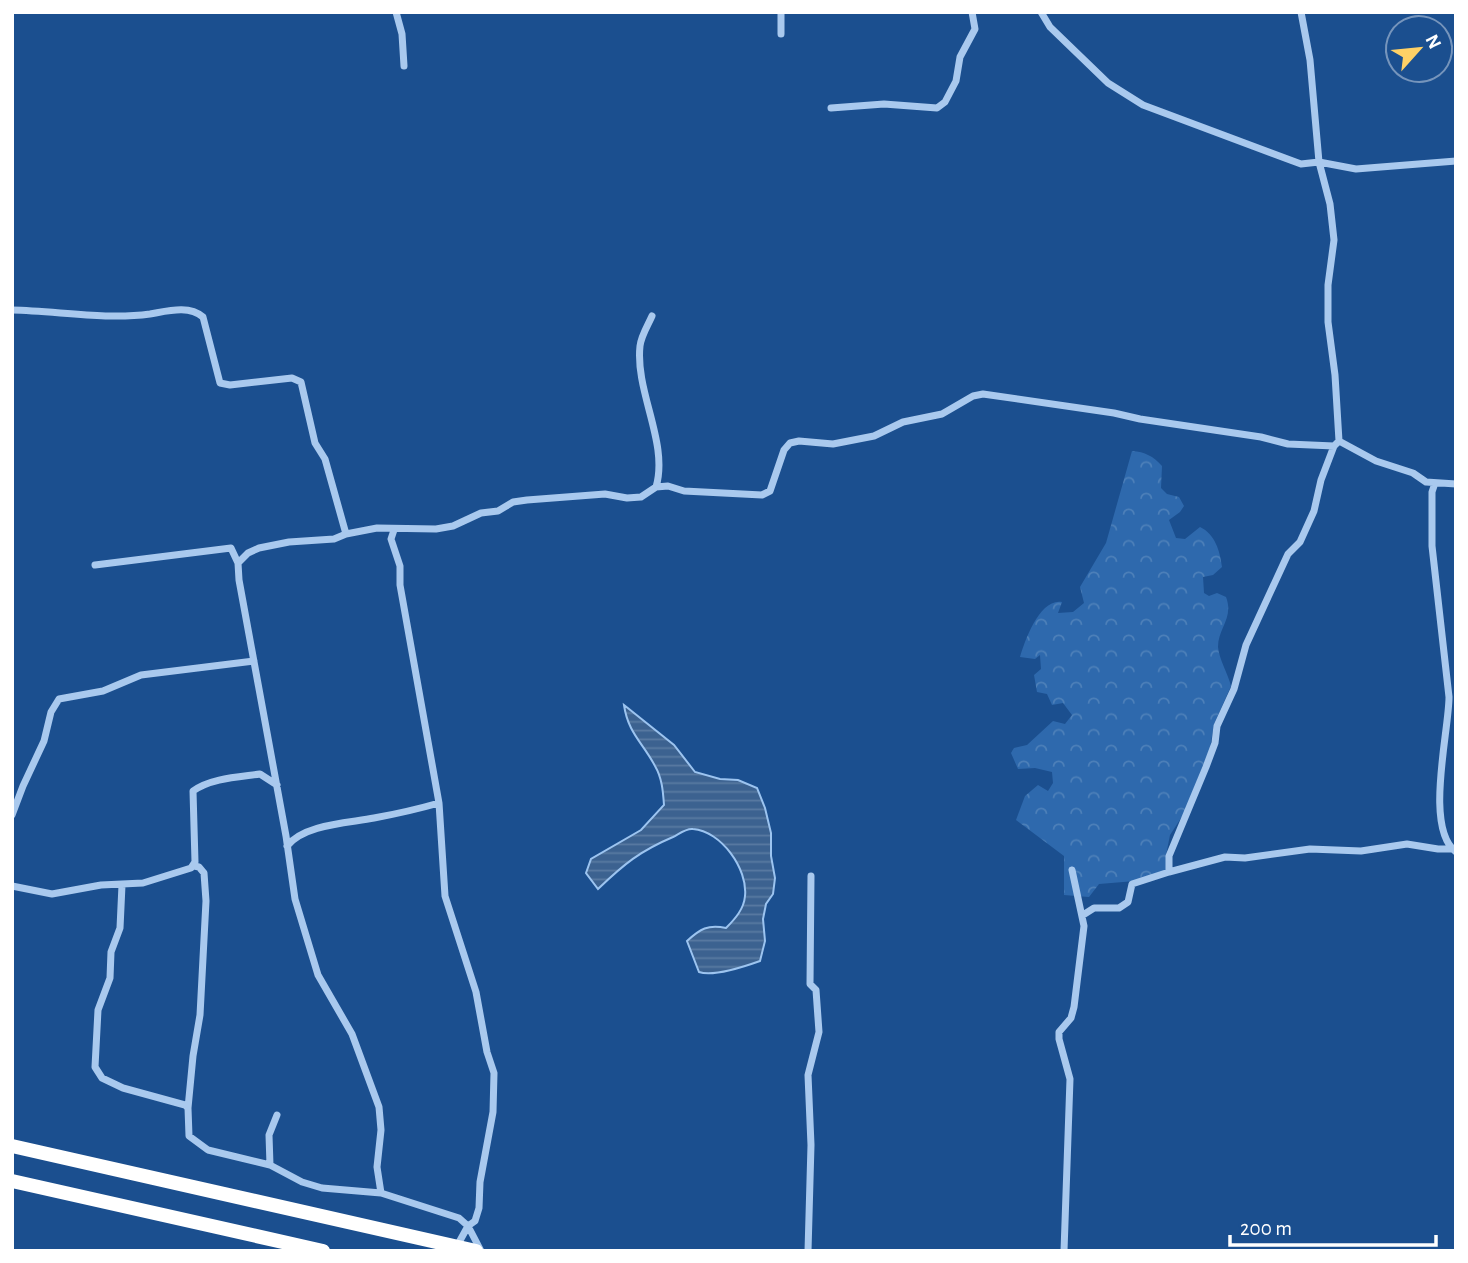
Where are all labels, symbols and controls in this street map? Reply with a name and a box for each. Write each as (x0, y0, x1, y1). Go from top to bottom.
north arrow (1384, 14, 1454, 84)
text: N (1421, 32, 1444, 52)
scale bar (1230, 1204, 1436, 1248)
text: 200 m (1240, 1218, 1292, 1239)

